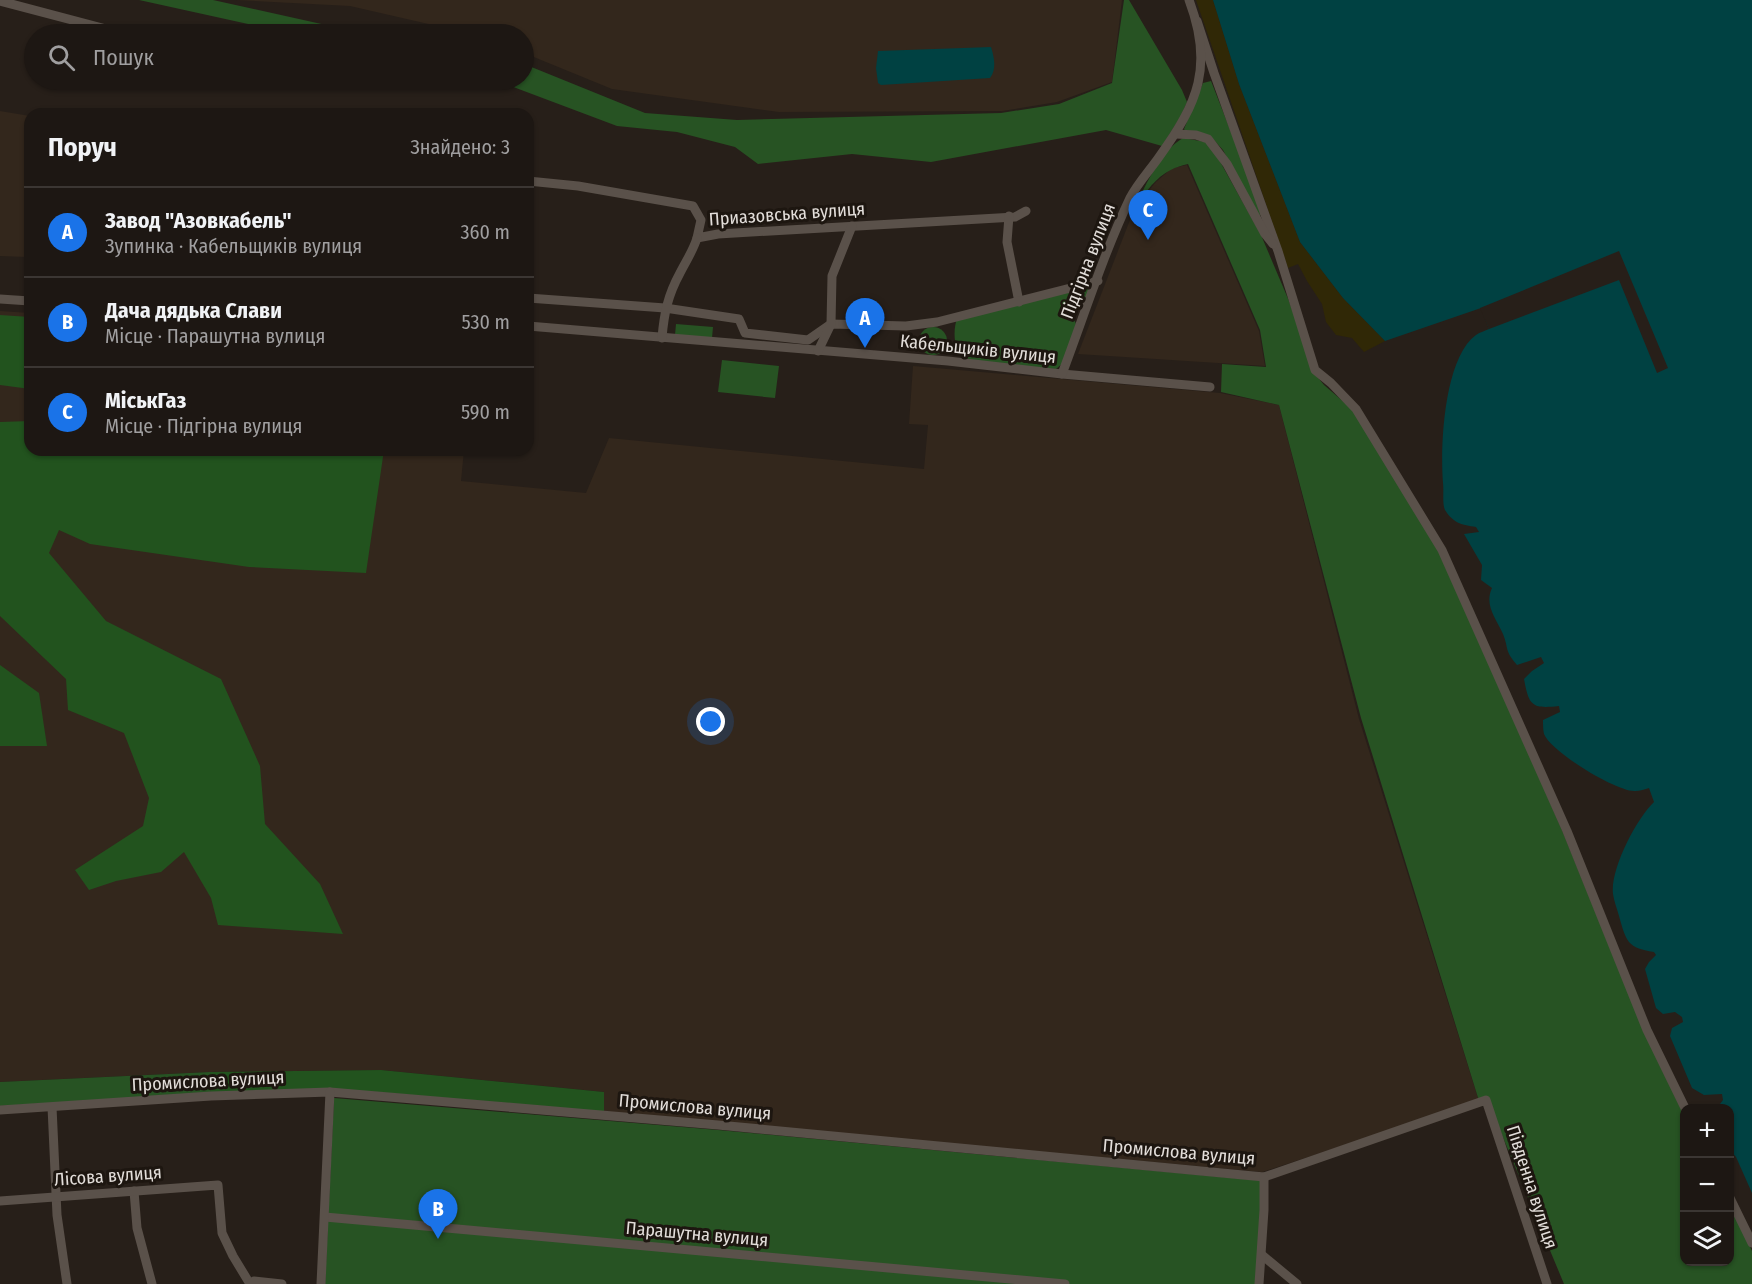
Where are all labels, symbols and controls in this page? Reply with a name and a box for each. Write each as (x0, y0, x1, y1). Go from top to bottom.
search box (24, 24, 534, 90)
icon: search (45, 41, 78, 74)
text: Пошук (93, 44, 154, 71)
text: Поруч (48, 132, 117, 163)
text: Знайдено: 3 (410, 135, 510, 159)
pin: C (1128, 190, 1168, 240)
street label: Приазовська вулиця (708, 198, 866, 230)
street label: Підгірна вулиця (1056, 200, 1120, 322)
text: Завод "Азовкабель" (105, 207, 292, 234)
text: A (62, 220, 73, 244)
text: 360 m (461, 220, 510, 244)
text: Зупинка · Кабельщиків вулиця (105, 234, 362, 258)
text: Дача дядька Слави (105, 297, 282, 324)
pin: A (846, 298, 884, 348)
text: B (62, 310, 73, 334)
text: 530 m (461, 310, 510, 334)
text: Місце · Парашутна вулиця (105, 324, 325, 348)
street label: Кабельщиків вулиця (899, 330, 1057, 368)
text: МіськГаз (105, 387, 186, 414)
text: C (62, 400, 73, 424)
text: 590 m (461, 400, 510, 424)
text: Місце · Підгірна вулиця (105, 414, 302, 438)
your location (696, 707, 725, 736)
street label: Промислова вулиця (131, 1066, 285, 1096)
street label: Промислова вулиця (618, 1089, 772, 1125)
map controls (1680, 1104, 1734, 1266)
button: + (1680, 1104, 1734, 1158)
street label: Південна вулиця (1502, 1123, 1562, 1251)
street label: Промислова вулиця (1102, 1134, 1256, 1170)
button: − (1680, 1158, 1734, 1212)
street label: Лісова вулиця (53, 1161, 163, 1191)
pin: B (418, 1190, 458, 1239)
button: layers (1680, 1212, 1734, 1266)
street label: Парашутна вулиця (625, 1217, 769, 1251)

